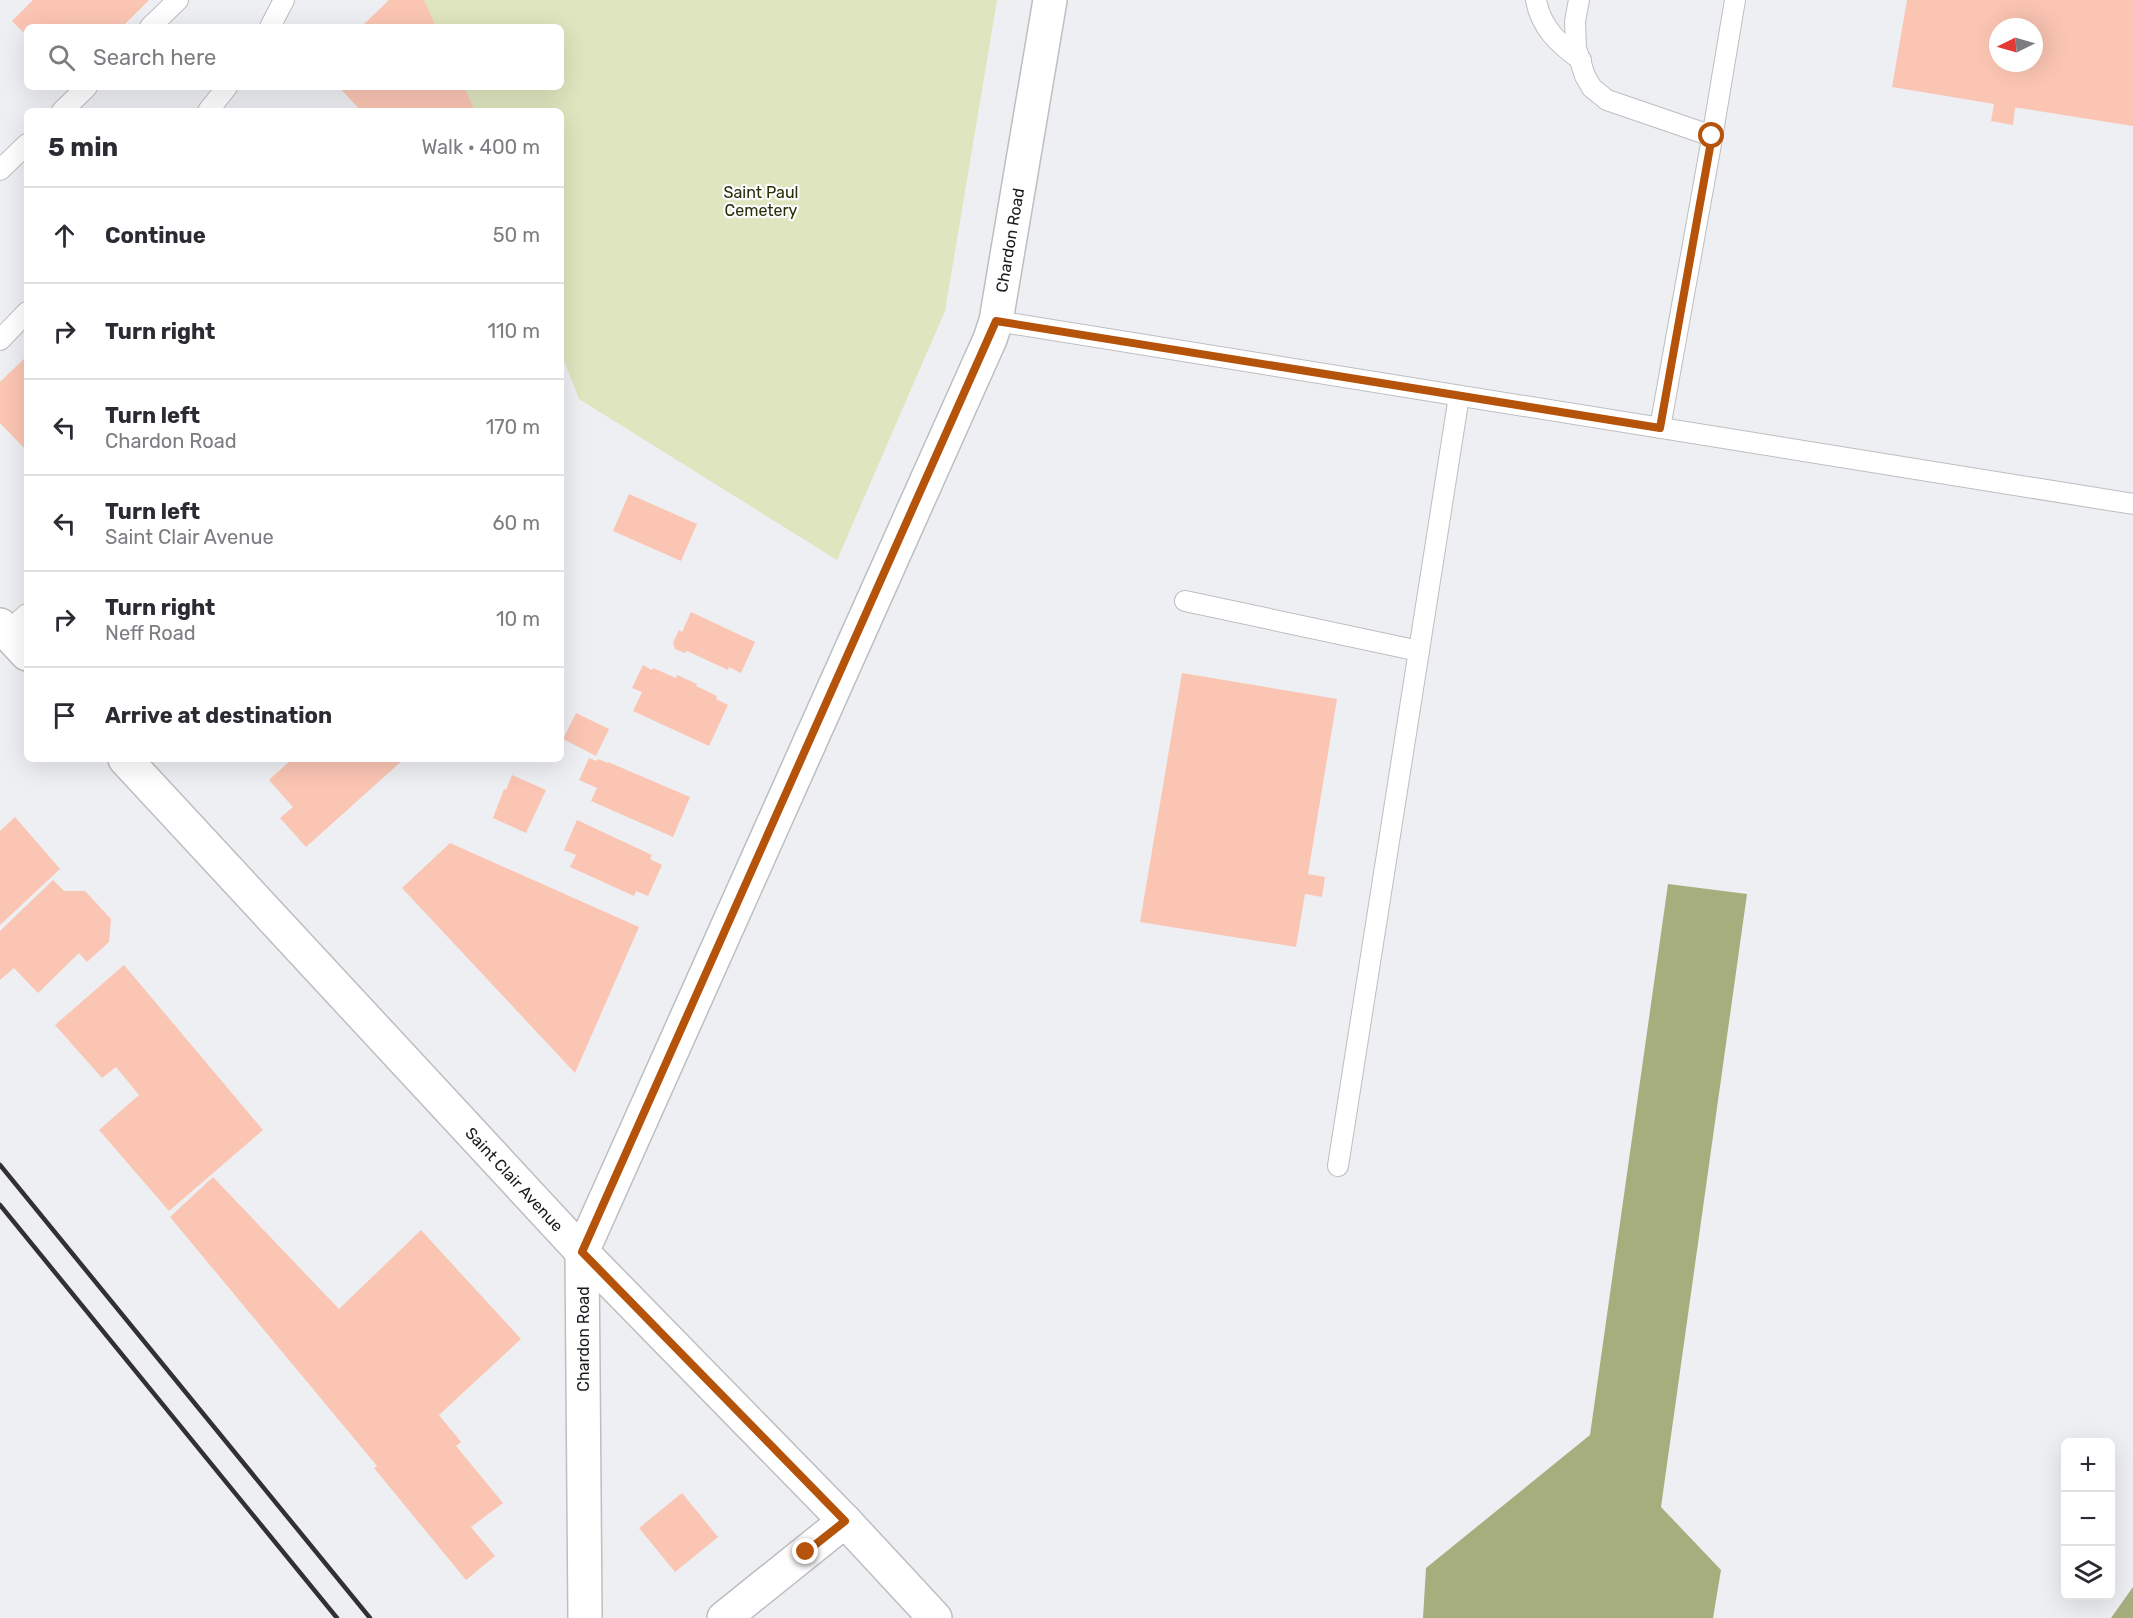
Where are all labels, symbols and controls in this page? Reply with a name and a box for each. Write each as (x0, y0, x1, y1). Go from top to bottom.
north arrow (1989, 18, 2043, 72)
search box (24, 24, 564, 90)
icon: search (45, 41, 78, 74)
text: Search here (93, 44, 216, 71)
route start (1698, 122, 1724, 148)
text: 5 min (48, 132, 118, 163)
text: Walk · 400 m (421, 135, 540, 159)
park label: Saint Paul Cemetery (724, 183, 798, 220)
street label: Chardon Road (992, 187, 1028, 294)
icon: ahead (48, 219, 81, 252)
text: Continue (105, 222, 206, 249)
text: 50 m (493, 223, 540, 247)
icon: right (48, 315, 81, 348)
text: Turn right (105, 318, 215, 345)
text: 110 m (488, 319, 540, 343)
text: Turn left (105, 402, 200, 429)
icon: left (48, 411, 81, 444)
text: 170 m (486, 415, 540, 439)
text: Chardon Road (105, 429, 237, 453)
text: Turn left (105, 498, 200, 525)
icon: left (48, 507, 81, 540)
text: 60 m (493, 511, 540, 535)
text: Saint Clair Avenue (105, 525, 274, 549)
text: Turn right (105, 594, 215, 621)
icon: right (48, 603, 81, 636)
text: 10 m (496, 607, 540, 631)
text: Neff Road (105, 621, 196, 645)
icon: arrive (48, 699, 81, 732)
text: Arrive at destination (105, 702, 332, 729)
street label: Saint Clair Avenue (461, 1124, 567, 1236)
street label: Chardon Road (574, 1286, 593, 1392)
map controls (2061, 1438, 2115, 1600)
button: + (2061, 1438, 2115, 1492)
button: − (2061, 1492, 2115, 1546)
route end (792, 1538, 818, 1564)
button: layers (2061, 1546, 2115, 1600)

